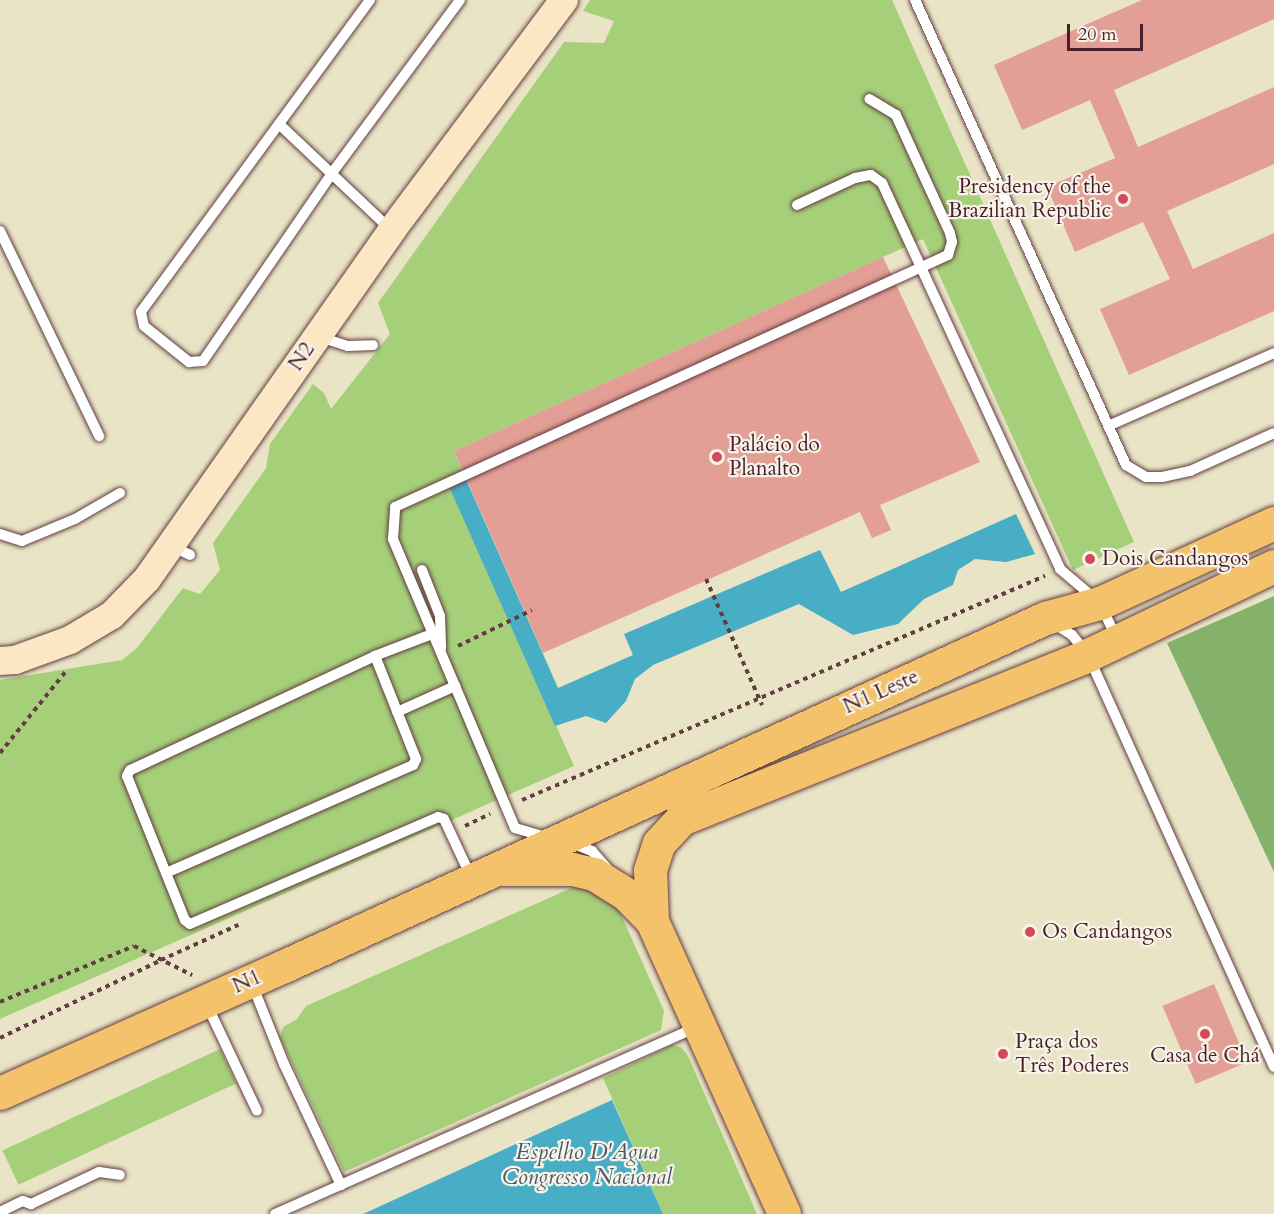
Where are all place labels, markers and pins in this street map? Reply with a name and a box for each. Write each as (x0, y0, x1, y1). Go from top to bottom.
place label: Presidency of the Brazilian Republic (948, 174, 1111, 224)
marker: Presidency of the Brazilian Republic (1116, 192, 1130, 206)
place label: Palácio do Planalto (729, 432, 820, 482)
marker: Palácio do Planalto (710, 450, 724, 464)
place label: Dois Candangos (1102, 546, 1248, 572)
marker: Dois Candangos (1083, 552, 1097, 566)
place label: Os Candangos (1042, 919, 1172, 945)
marker: Os Candangos (1023, 925, 1037, 939)
marker: Casa de Chá (1198, 1027, 1212, 1041)
place label: Praça dos Três Poderes (1015, 1029, 1129, 1079)
place label: Casa de Chá (1150, 1043, 1260, 1069)
marker: Praça dos Três Poderes (996, 1047, 1010, 1061)

